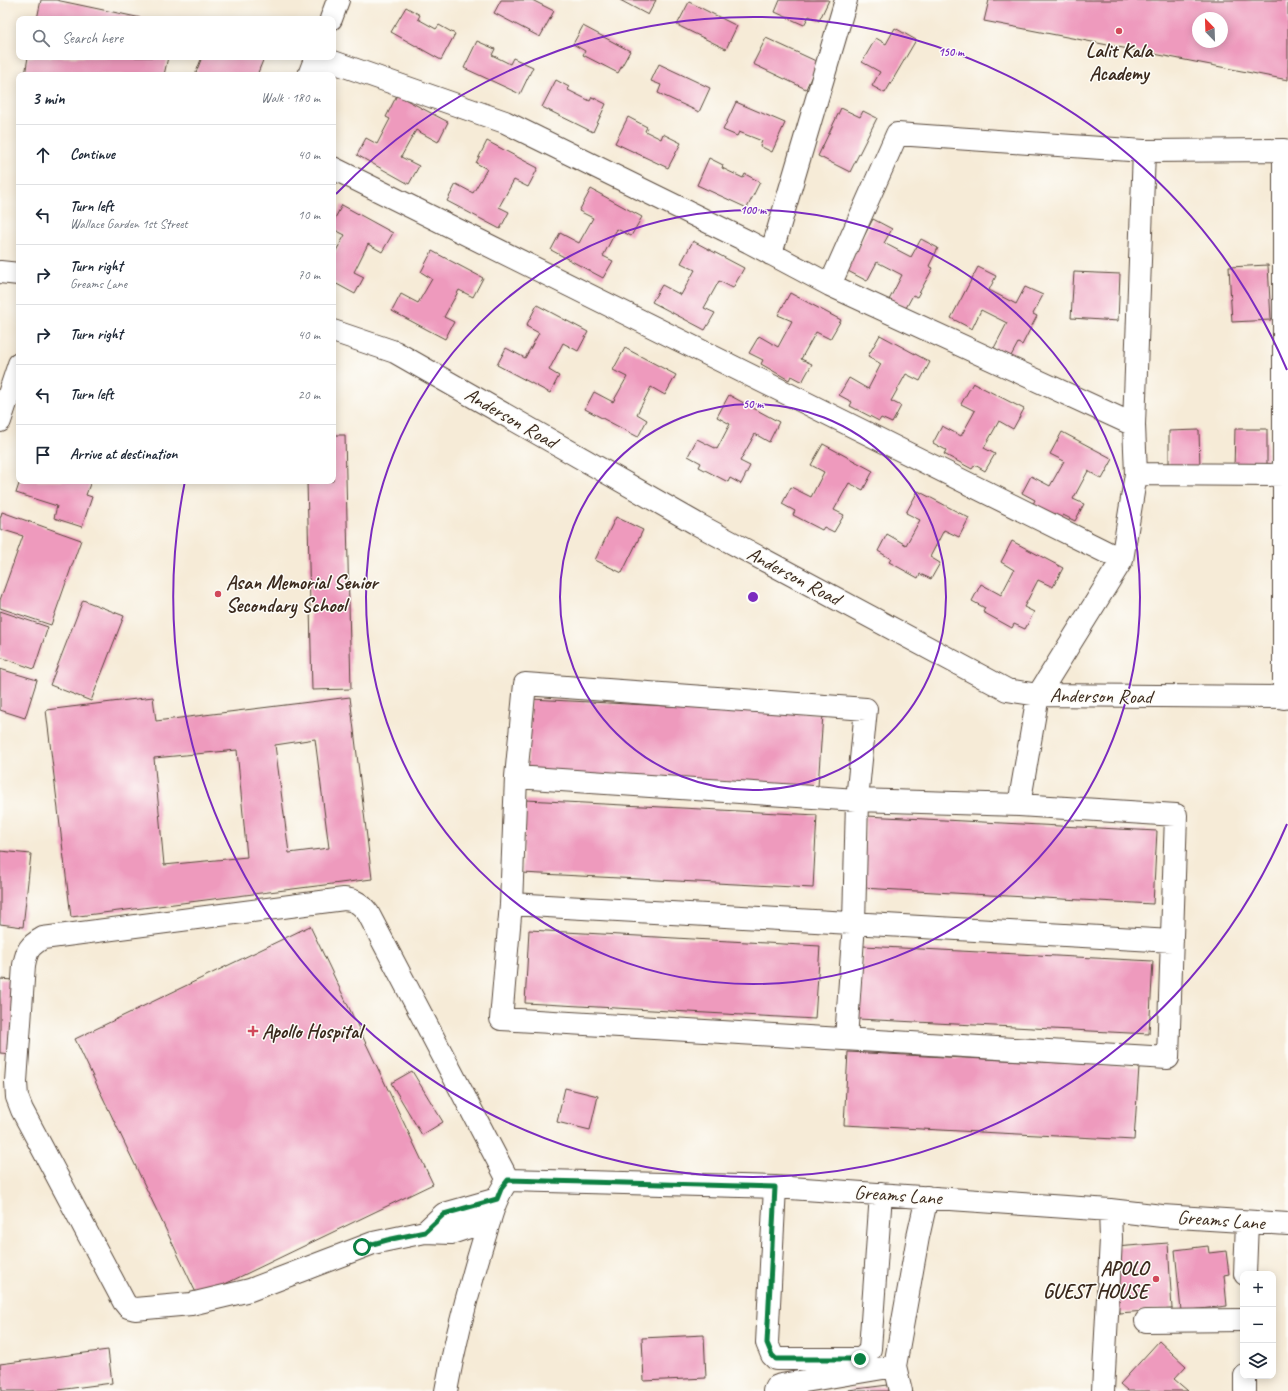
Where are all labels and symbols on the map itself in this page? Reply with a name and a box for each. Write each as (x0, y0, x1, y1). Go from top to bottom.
north arrow (1192, 12, 1228, 48)
marker: Lalit Kala Academy (1114, 26, 1124, 36)
place label: Lalit Kala Academy (1086, 38, 1154, 86)
text: 150 m (938, 44, 965, 60)
text: 100 m (740, 202, 767, 218)
street label: Anderson Road (460, 382, 564, 456)
text: 50 m (743, 396, 764, 412)
street label: Anderson Road (743, 541, 848, 613)
place label: Asan Memorial Senior Secondary School (226, 570, 381, 619)
marker: Asan Memorial Senior Secondary School (213, 589, 223, 599)
centre of rings (746, 590, 760, 604)
street label: Anderson Road (1050, 683, 1156, 709)
place label: Apollo Hospital (262, 1019, 366, 1044)
marker: Apollo Hospital (247, 1025, 259, 1037)
street label: Greams Lane (853, 1179, 944, 1211)
street label: Greams Lane (1176, 1204, 1267, 1236)
route start (353, 1238, 371, 1256)
place label: APOLO GUEST HOUSE (1043, 1256, 1152, 1304)
marker: APOLO GUEST HOUSE (1151, 1274, 1161, 1284)
route end (851, 1350, 869, 1368)

